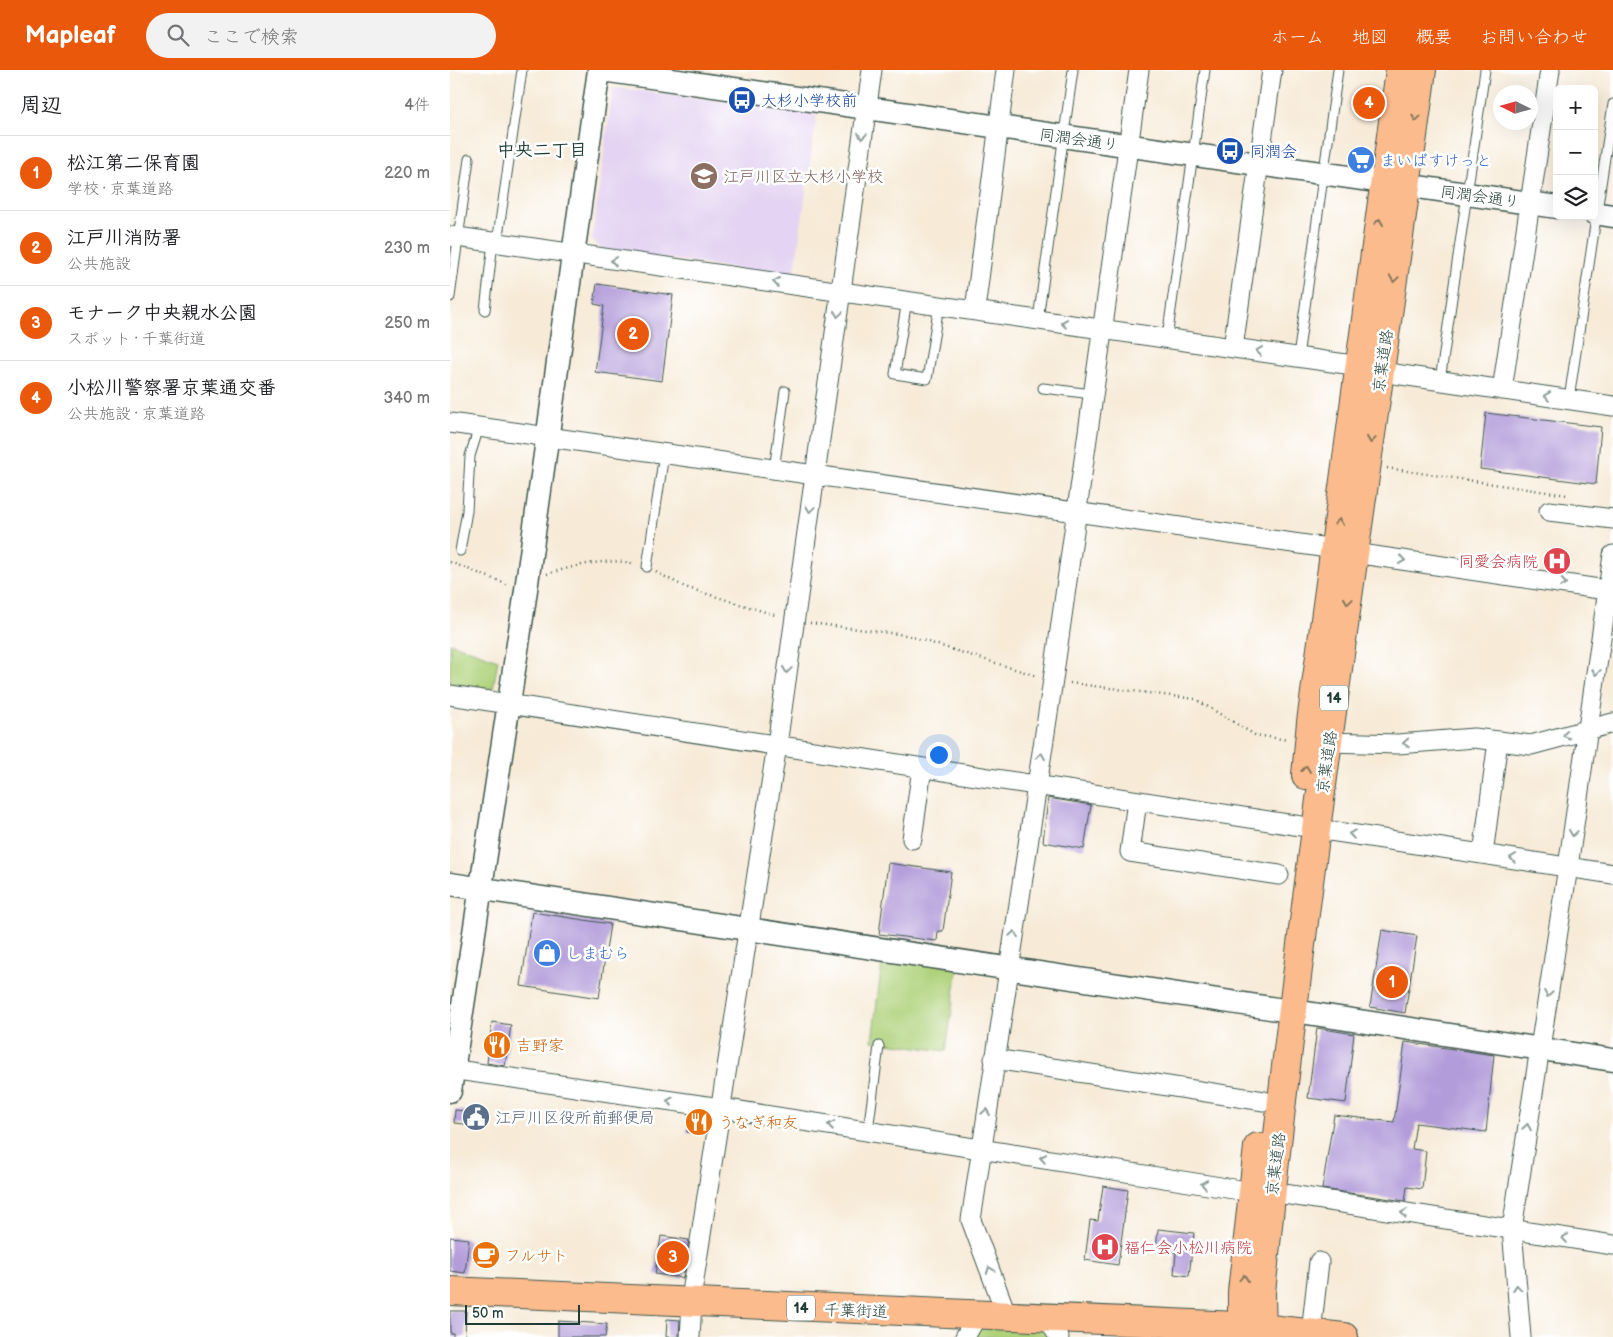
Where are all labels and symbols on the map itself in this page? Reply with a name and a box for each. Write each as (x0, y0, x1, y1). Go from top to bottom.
pin: 4 (1353, 84, 1385, 122)
bus stop icon: 大杉小学校前 (727, 85, 757, 115)
north arrow (1493, 85, 1538, 130)
place label: 大杉小学校前 (761, 92, 857, 111)
one-way arrow (1411, 115, 1422, 123)
street label: 同潤会通り (1038, 126, 1120, 155)
one-way arrow (858, 131, 868, 140)
bus stop icon: 同潤会 (1215, 136, 1245, 166)
district label: 中央二丁目 (497, 140, 587, 161)
place label: 同潤会 (1249, 143, 1297, 162)
supermarket icon: まいばすけっと (1346, 145, 1376, 175)
place label: まいばすけっと (1380, 152, 1492, 171)
school or university icon: 江戸川区立大杉小学校 (689, 161, 719, 191)
place label: 江戸川区立大杉小学校 (723, 168, 883, 187)
street label: 同潤会通り (1439, 183, 1521, 212)
one-way arrow (1373, 217, 1384, 225)
one-way arrow (610, 256, 618, 267)
one-way arrow (1389, 275, 1399, 284)
one-way arrow (771, 277, 779, 288)
one-way arrow (833, 310, 844, 318)
pin: 2 (617, 315, 649, 353)
one-way arrow (1060, 318, 1068, 329)
street label: 京葉道路 (1370, 328, 1397, 394)
one-way arrow (1255, 347, 1264, 357)
one-way arrow (1543, 391, 1551, 402)
one-way arrow (1366, 436, 1376, 445)
one-way arrow (805, 506, 816, 514)
one-way arrow (1333, 517, 1343, 526)
hospital icon: 同愛会病院 (1542, 546, 1572, 576)
place label: 同愛会病院 (1458, 553, 1538, 572)
one-way arrow (1399, 554, 1407, 565)
one-way arrow (1559, 578, 1568, 588)
one-way arrow (1343, 597, 1353, 605)
one-way arrow (782, 667, 793, 675)
one-way arrow (1592, 668, 1602, 676)
road number: 14 (1320, 686, 1348, 710)
street label: 京葉道路 (1314, 729, 1341, 795)
one-way arrow (1562, 730, 1571, 740)
one-way arrow (1401, 737, 1409, 748)
your location (926, 742, 952, 768)
one-way arrow (1036, 752, 1046, 761)
one-way arrow (1300, 765, 1311, 773)
one-way arrow (1348, 829, 1356, 840)
one-way arrow (1568, 829, 1579, 837)
one-way arrow (1509, 854, 1517, 864)
one-way arrow (1008, 930, 1018, 939)
shop icon: しまむら (532, 938, 562, 968)
place label: しまむら (566, 945, 630, 964)
pin: 1 (1376, 963, 1408, 1001)
one-way arrow (1544, 989, 1554, 998)
restaurant icon: 吉野家 (482, 1030, 512, 1060)
place label: 吉野家 (516, 1037, 564, 1056)
one-way arrow (666, 1096, 674, 1107)
public building icon: 江戸川区役所前郵便局 (461, 1102, 491, 1132)
restaurant icon: うなぎ和友 (684, 1107, 714, 1137)
one-way arrow (981, 1108, 991, 1116)
place label: 江戸川区役所前郵便局 (495, 1109, 655, 1128)
place label: うなぎ和友 (718, 1114, 798, 1133)
one-way arrow (826, 1121, 835, 1131)
one-way arrow (1522, 1123, 1532, 1132)
street label: 京葉道路 (1263, 1131, 1290, 1197)
one-way arrow (1039, 1154, 1047, 1164)
one-way arrow (1199, 1179, 1208, 1189)
one-way arrow (1400, 1208, 1409, 1218)
hospital icon: 福仁会小松川病院 (1090, 1232, 1120, 1262)
one-way arrow (1560, 1233, 1569, 1243)
pin: 3 (657, 1238, 689, 1276)
place label: 福仁会小松川病院 (1124, 1239, 1252, 1258)
cafe icon: フルサト (471, 1240, 501, 1270)
place label: フルサト (505, 1247, 568, 1266)
one-way arrow (986, 1266, 996, 1275)
one-way arrow (1238, 1274, 1249, 1282)
one-way arrow (1512, 1284, 1523, 1292)
road number: 14 (787, 1296, 815, 1320)
street label: 千葉街道 (824, 1301, 888, 1322)
scale bar (465, 1302, 580, 1325)

